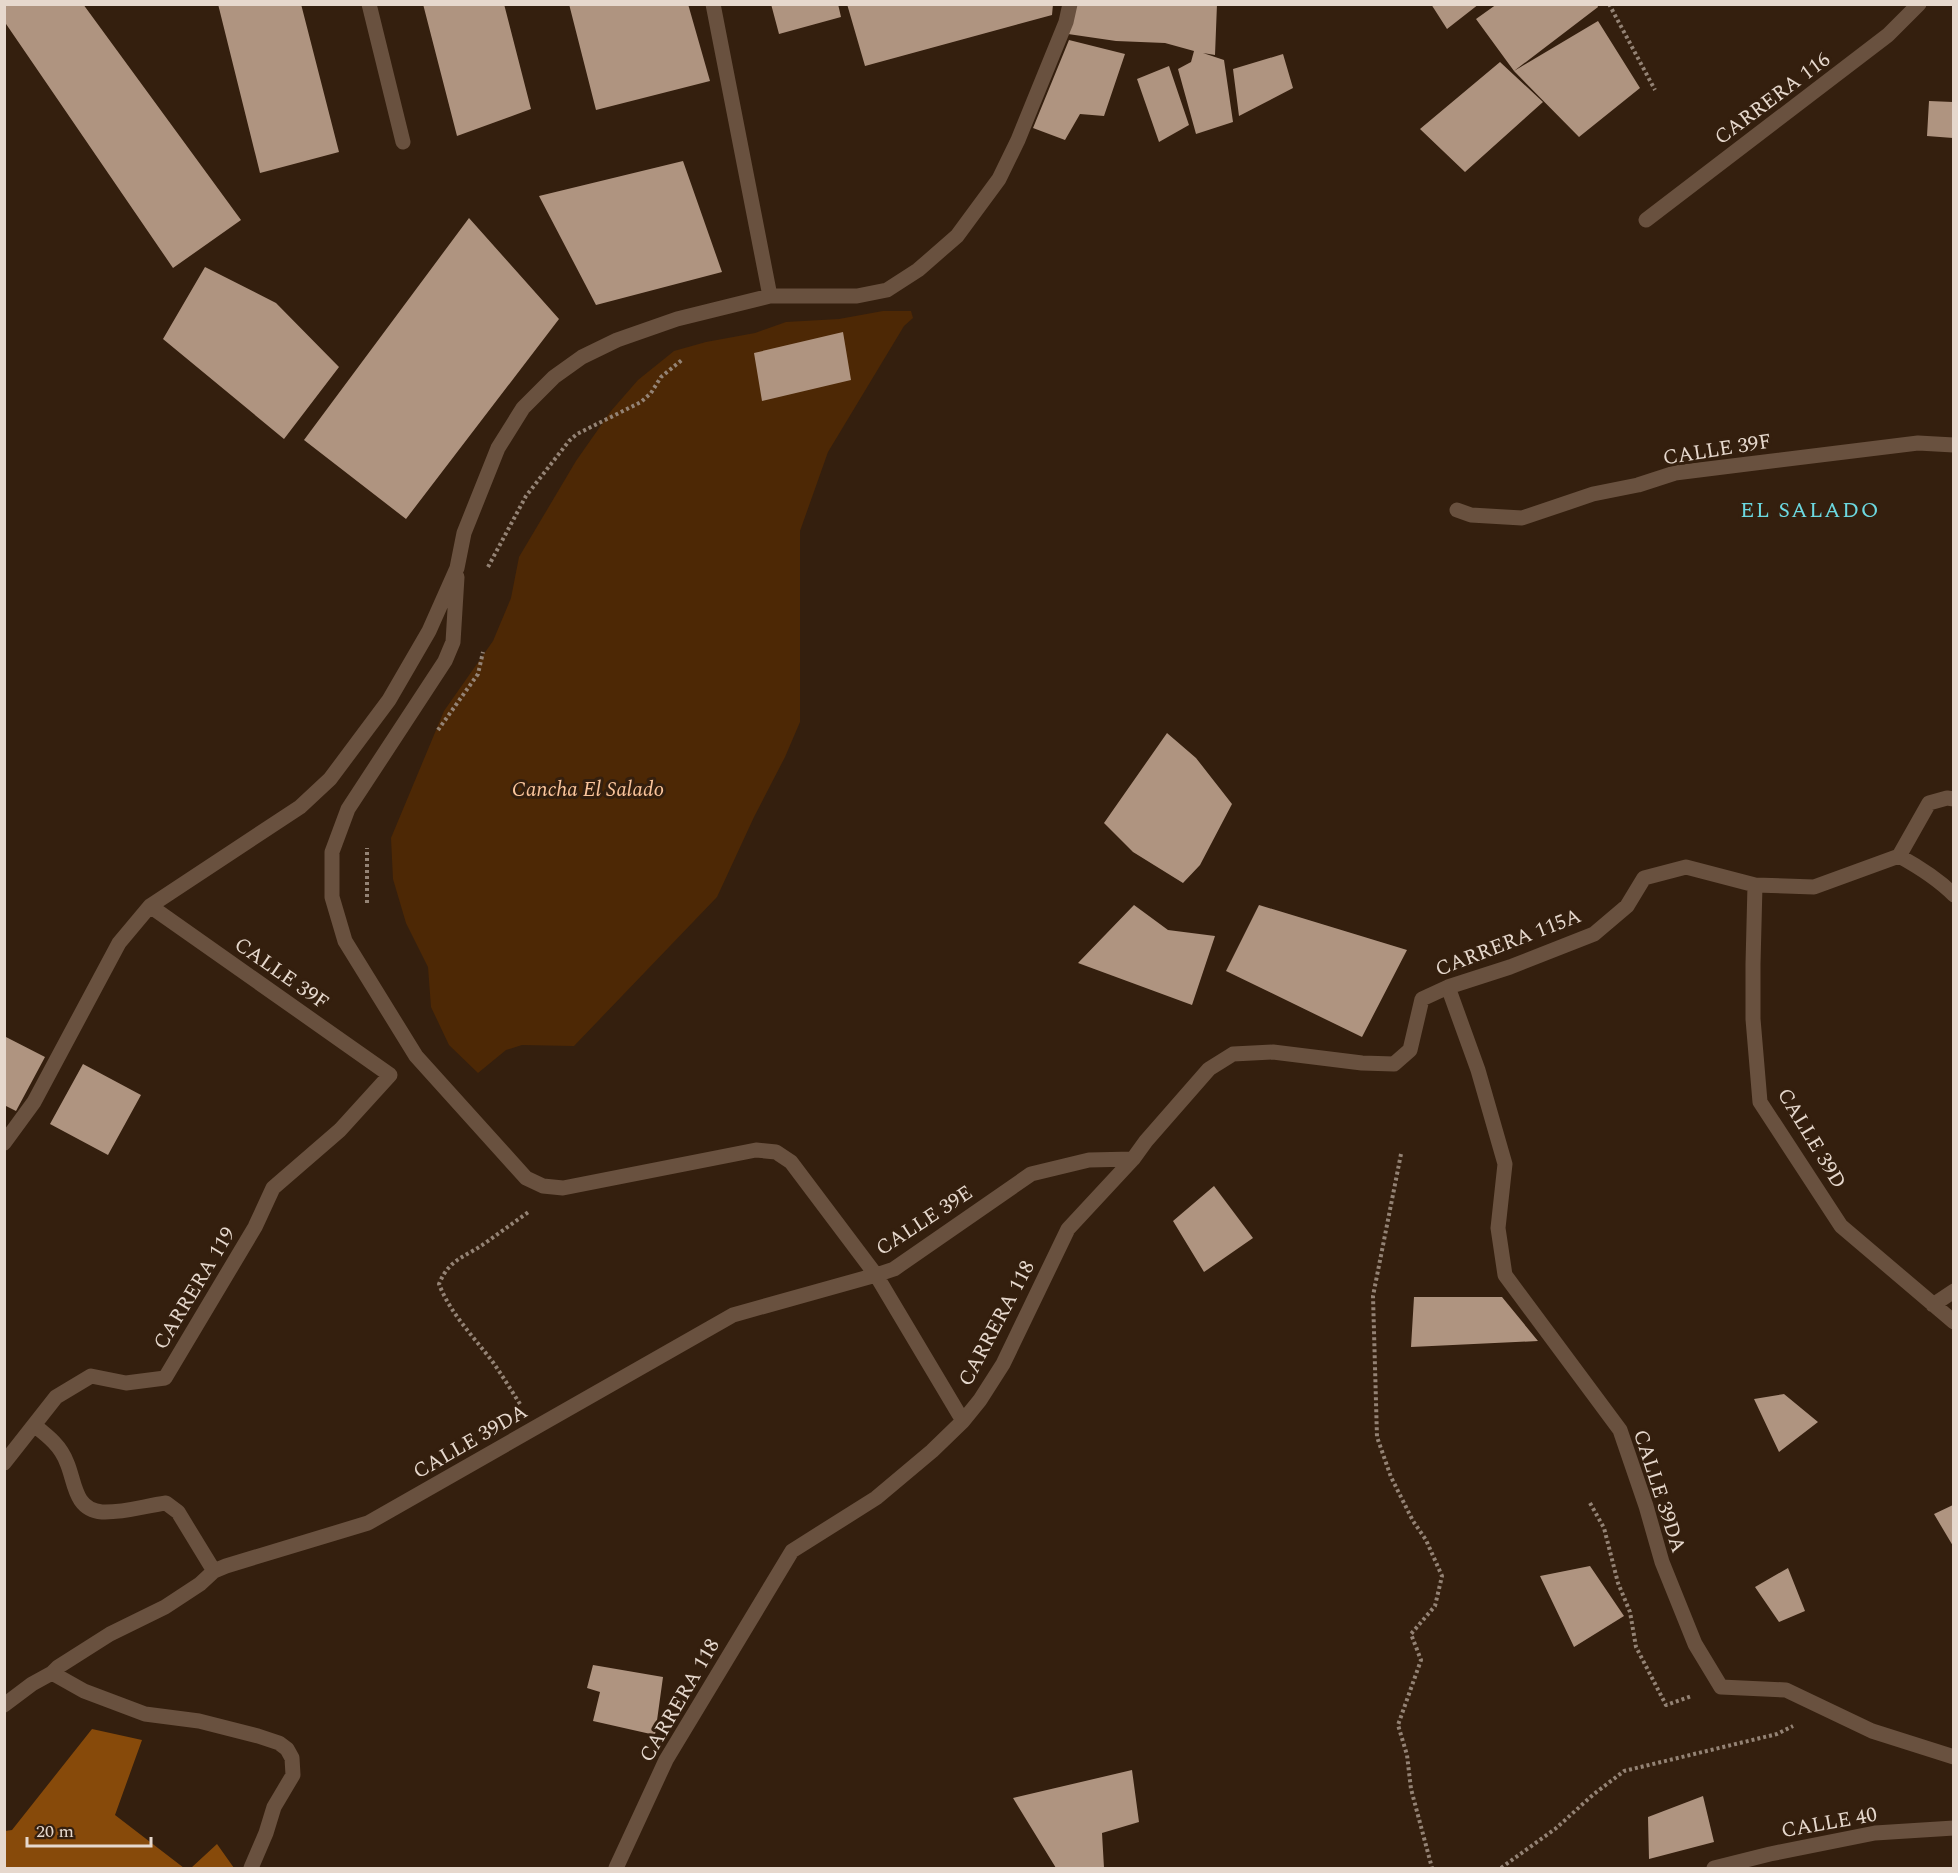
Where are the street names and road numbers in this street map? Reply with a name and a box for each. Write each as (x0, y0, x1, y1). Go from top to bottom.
street label: CARRERA 116 (1708, 44, 1838, 153)
street label: CALLE 39F (1661, 426, 1774, 474)
street label: CARRERA 115A (1431, 900, 1586, 985)
street label: CALLE 39F (227, 929, 335, 1018)
street label: CALLE 39D (1768, 1082, 1854, 1195)
street label: CALLE 39E (870, 1177, 980, 1264)
street label: CARRERA 119 (145, 1221, 244, 1356)
street label: CARRERA 118 (950, 1255, 1044, 1392)
street label: CALLE 39DA (407, 1396, 534, 1488)
street label: CALLE 39DA (1624, 1425, 1694, 1557)
street label: CARRERA 118 (631, 1633, 728, 1768)
street label: CALLE 40 (1779, 1799, 1880, 1847)

